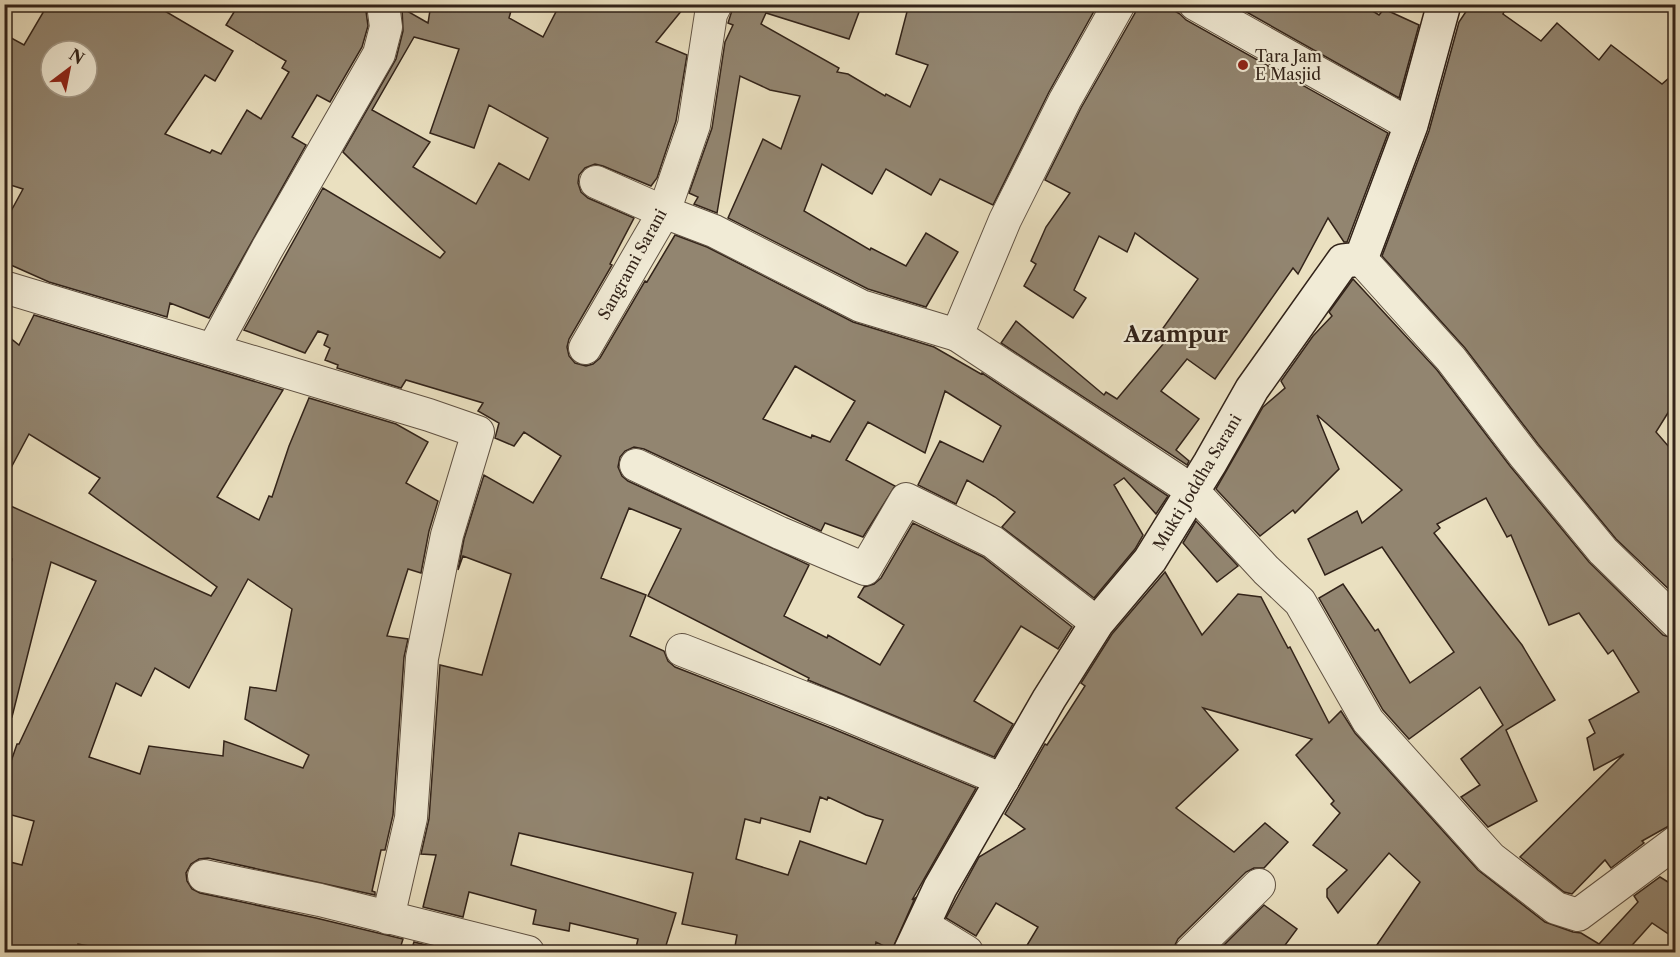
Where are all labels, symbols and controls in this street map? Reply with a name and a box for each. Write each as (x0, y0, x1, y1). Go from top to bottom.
north arrow (39, 39, 99, 99)
text: N (66, 44, 88, 68)
place label: Tara Jam E Masjid (1255, 46, 1322, 84)
marker: Tara Jam E Masjid (1236, 58, 1250, 72)
street label: Sangrami Sarani (593, 205, 671, 323)
district label: Azampur (1123, 321, 1228, 348)
street label: Mukti Joddha Sarani (1149, 410, 1246, 554)

